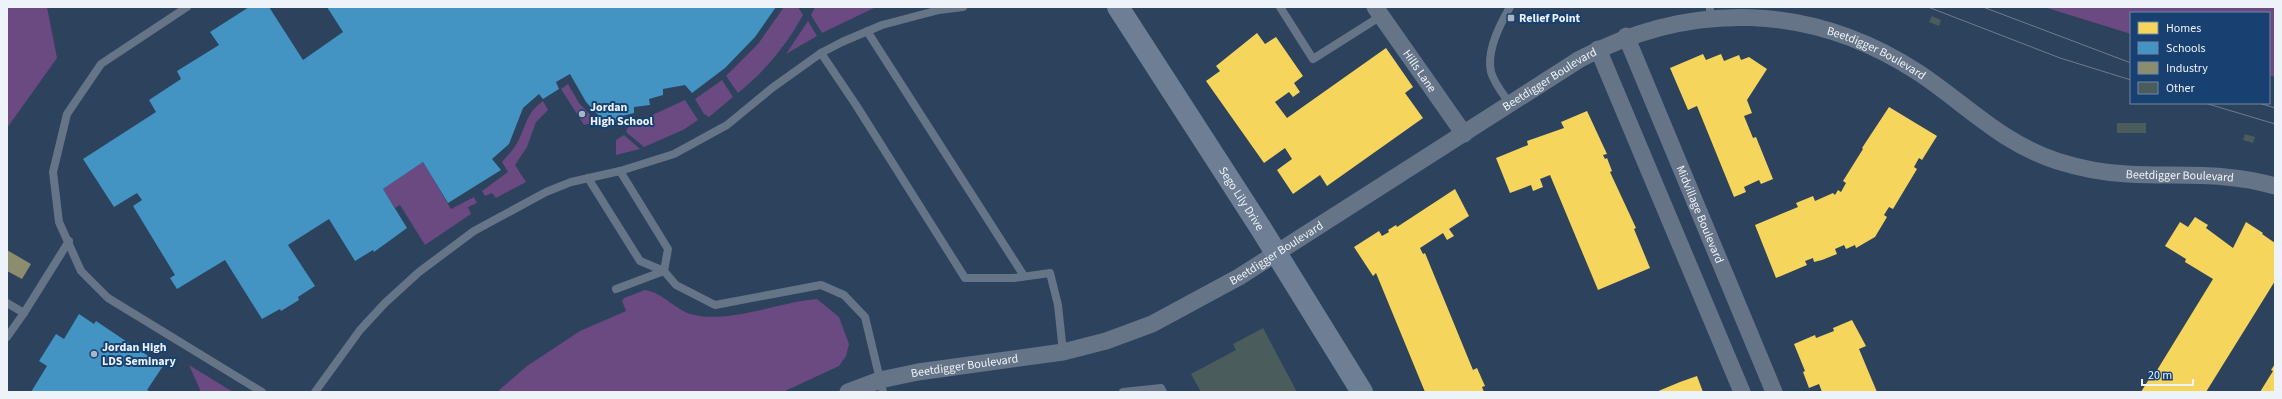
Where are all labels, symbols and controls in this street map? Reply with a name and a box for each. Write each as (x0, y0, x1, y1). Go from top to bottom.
place label: Relief Point (1519, 10, 1581, 27)
legend (2130, 12, 2270, 104)
marker: Relief Point (1506, 13, 1516, 23)
text: Homes (2166, 20, 2201, 37)
street label: Beetdigger Boulevard (1825, 22, 1929, 84)
text: Schools (2166, 40, 2206, 57)
street label: Beetdigger Boulevard (1499, 44, 1600, 115)
street label: Hills Lane (1398, 46, 1440, 96)
text: Industry (2166, 60, 2208, 77)
text: Other (2166, 80, 2196, 97)
place label: Jordan High School (590, 99, 654, 130)
marker: Jordan High School (577, 109, 587, 119)
street label: Midvillage Boulevard (1672, 163, 1728, 266)
street label: Sego Lily Drive (1214, 164, 1268, 234)
street label: Beetdigger Boulevard (2125, 166, 2235, 187)
street label: Beetdigger Boulevard (1227, 217, 1327, 290)
place label: Jordan High LDS Seminary (102, 339, 176, 370)
marker: Jordan High LDS Seminary (89, 349, 99, 359)
street label: Beetdigger Boulevard (909, 350, 1019, 382)
scale bar (2142, 361, 2193, 387)
text: 20 m (2148, 367, 2172, 384)

